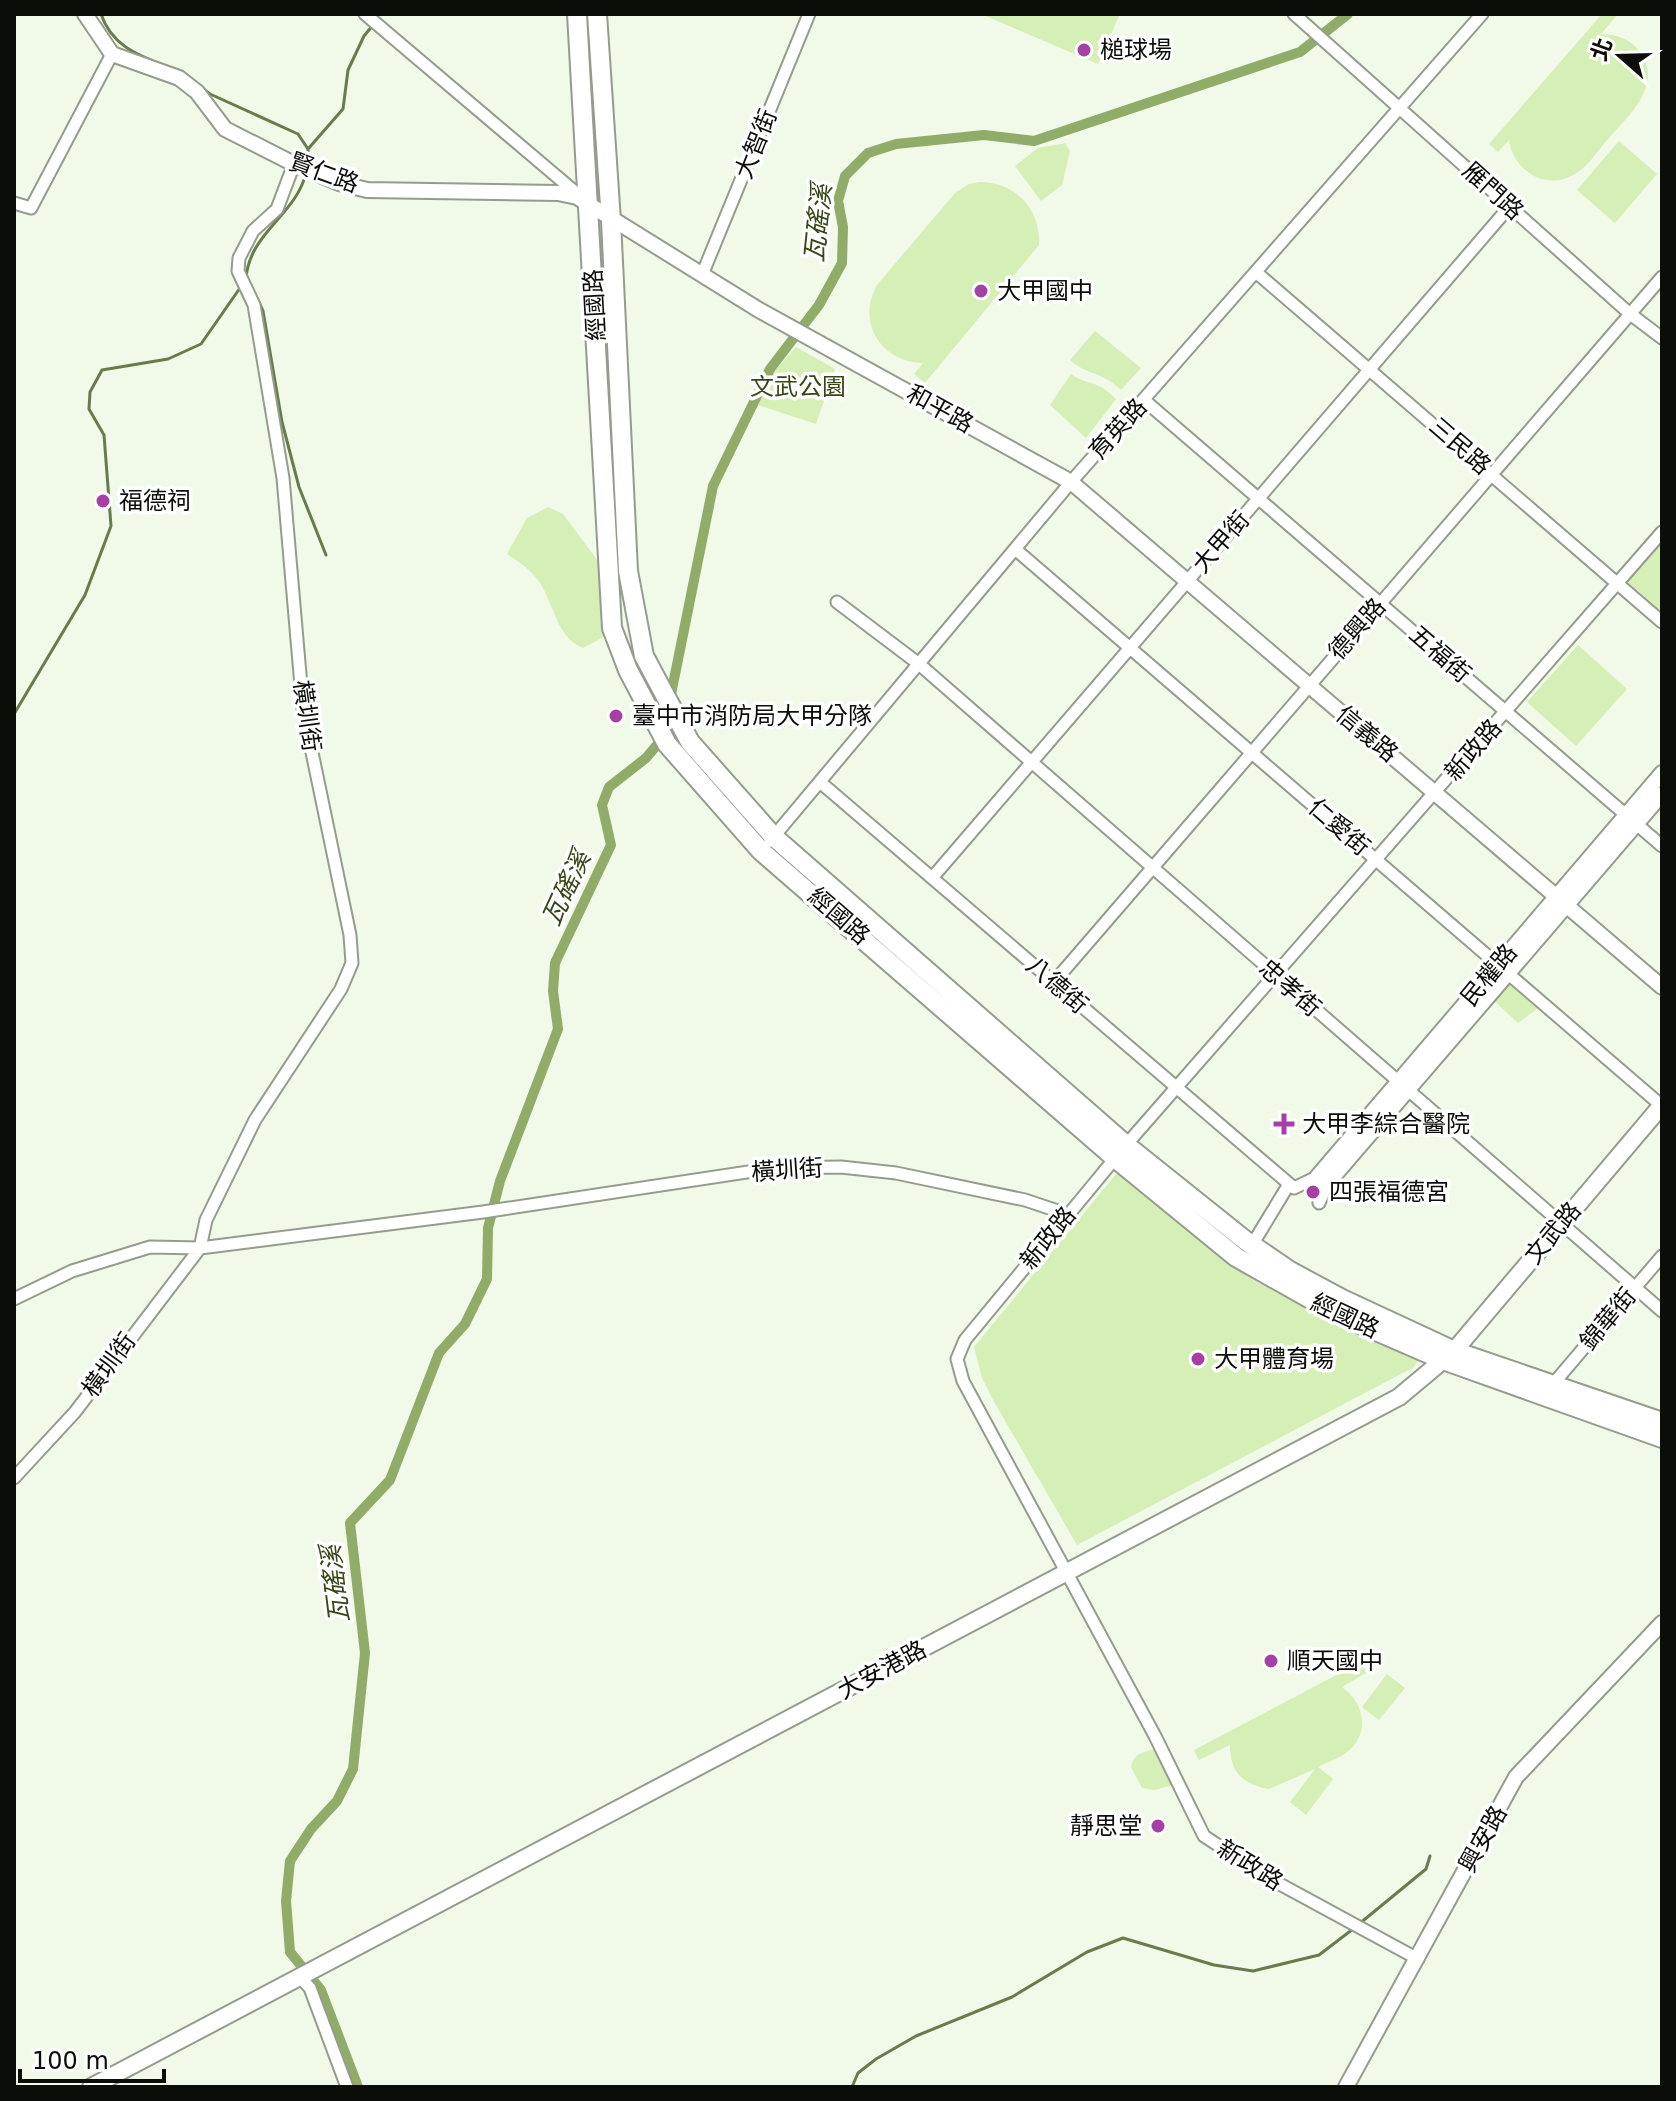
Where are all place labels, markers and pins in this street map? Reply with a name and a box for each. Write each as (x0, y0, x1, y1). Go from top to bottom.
place label: 槌球場 (1100, 36, 1172, 64)
marker: 槌球場 (1075, 41, 1093, 59)
place label: 大甲國中 (997, 277, 1093, 305)
marker: 大甲國中 (972, 282, 990, 300)
place label: 福德祠 (119, 487, 191, 515)
marker: 福德祠 (94, 492, 112, 510)
place label: 臺中市消防局大甲分隊 (632, 702, 872, 730)
marker: 臺中市消防局大甲分隊 (607, 707, 625, 725)
place label: 大甲李綜合醫院 (1302, 1110, 1470, 1138)
marker: 大甲李綜合醫院 (1273, 1113, 1295, 1135)
place label: 四張福德宮 (1329, 1178, 1449, 1206)
marker: 四張福德宮 (1304, 1183, 1322, 1201)
place label: 大甲體育場 (1214, 1345, 1334, 1373)
marker: 大甲體育場 (1189, 1350, 1207, 1368)
place label: 順天國中 (1287, 1647, 1383, 1675)
marker: 順天國中 (1262, 1652, 1280, 1670)
place label: 靜思堂 (1070, 1812, 1142, 1840)
marker: 靜思堂 (1149, 1817, 1167, 1835)

